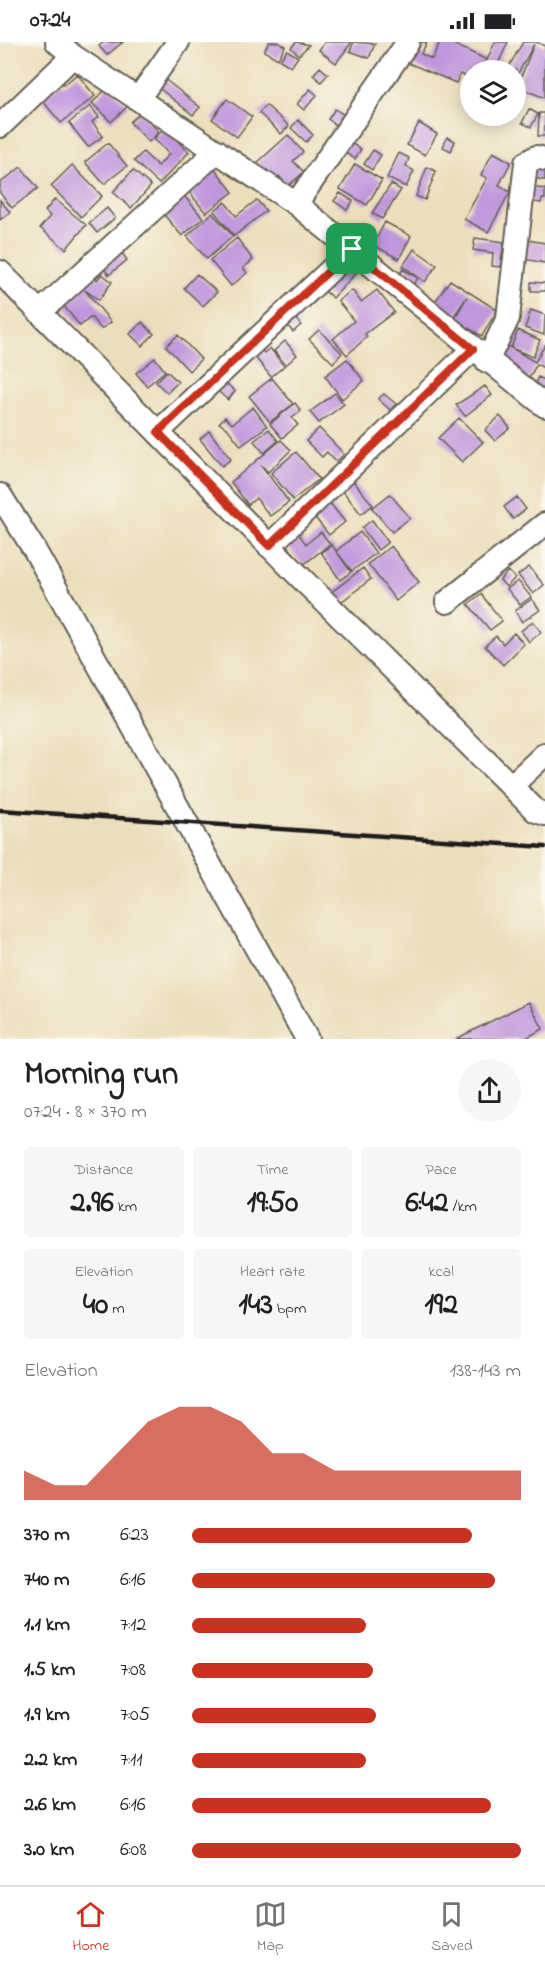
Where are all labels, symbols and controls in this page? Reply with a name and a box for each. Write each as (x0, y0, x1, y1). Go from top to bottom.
text: 07:24 (30, 5, 70, 37)
map controls (460, 60, 526, 126)
button: layers (460, 60, 526, 126)
pin (326, 223, 377, 274)
icon: arrive (335, 232, 368, 265)
text: Morning run (24, 1051, 178, 1099)
button: share (458, 1059, 521, 1122)
text: 07:24 · 8 × 370 m (24, 1098, 147, 1127)
text: Distance (74, 1158, 133, 1182)
text: Time (257, 1158, 288, 1182)
text: Pace (426, 1158, 457, 1182)
text: 2.96 (70, 1182, 114, 1226)
text: 19:50 (247, 1182, 298, 1226)
text: 6:42 (405, 1182, 448, 1226)
text: km (114, 1195, 137, 1219)
text: /km (448, 1195, 477, 1219)
text: Elevation (74, 1260, 133, 1284)
text: Heart rate (240, 1260, 305, 1284)
text: kcal (428, 1260, 454, 1284)
text: 40 (83, 1284, 108, 1328)
text: 143 (239, 1284, 273, 1328)
text: 192 (424, 1284, 458, 1328)
text: m (108, 1297, 125, 1321)
text: bpm (273, 1297, 306, 1321)
text: Elevation (24, 1357, 98, 1386)
text: 138–143 m (450, 1357, 521, 1386)
text: 370 m (24, 1521, 70, 1550)
text: 6:23 (120, 1521, 149, 1550)
text: 740 m (24, 1566, 70, 1595)
text: 6:16 (120, 1566, 146, 1595)
text: 1.1 km (24, 1611, 70, 1640)
text: 7:12 (120, 1611, 146, 1640)
text: 1.5 km (24, 1656, 75, 1685)
text: 7:08 (120, 1656, 146, 1685)
text: 1.9 km (24, 1701, 70, 1730)
text: 7:05 (120, 1701, 150, 1730)
text: 2.2 km (24, 1746, 77, 1775)
text: 7:11 (120, 1746, 143, 1775)
text: 2.6 km (24, 1791, 76, 1820)
text: 6:16 (120, 1791, 146, 1820)
text: 3.0 km (24, 1836, 74, 1865)
text: 6:08 (120, 1836, 147, 1865)
tab: Home (72, 1898, 109, 1958)
tab: Map (254, 1898, 287, 1958)
tab: Saved (431, 1898, 473, 1958)

